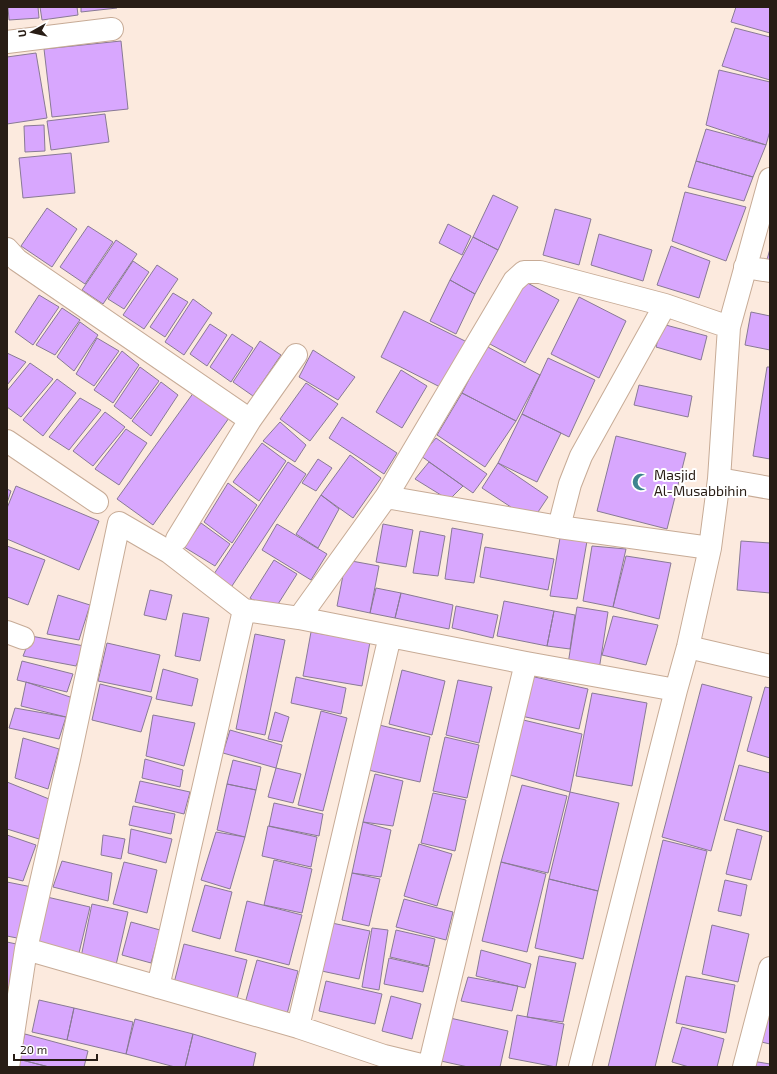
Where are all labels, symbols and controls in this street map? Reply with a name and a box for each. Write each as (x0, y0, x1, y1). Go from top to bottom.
north arrow (12, 12, 52, 52)
text: U (15, 29, 29, 38)
place label: Masjid Al-Musabbihin (654, 466, 747, 499)
mosque icon: Masjid Al-Musabbihin (631, 472, 651, 492)
scale bar (14, 1036, 97, 1062)
text: 20 m (20, 1042, 47, 1056)

